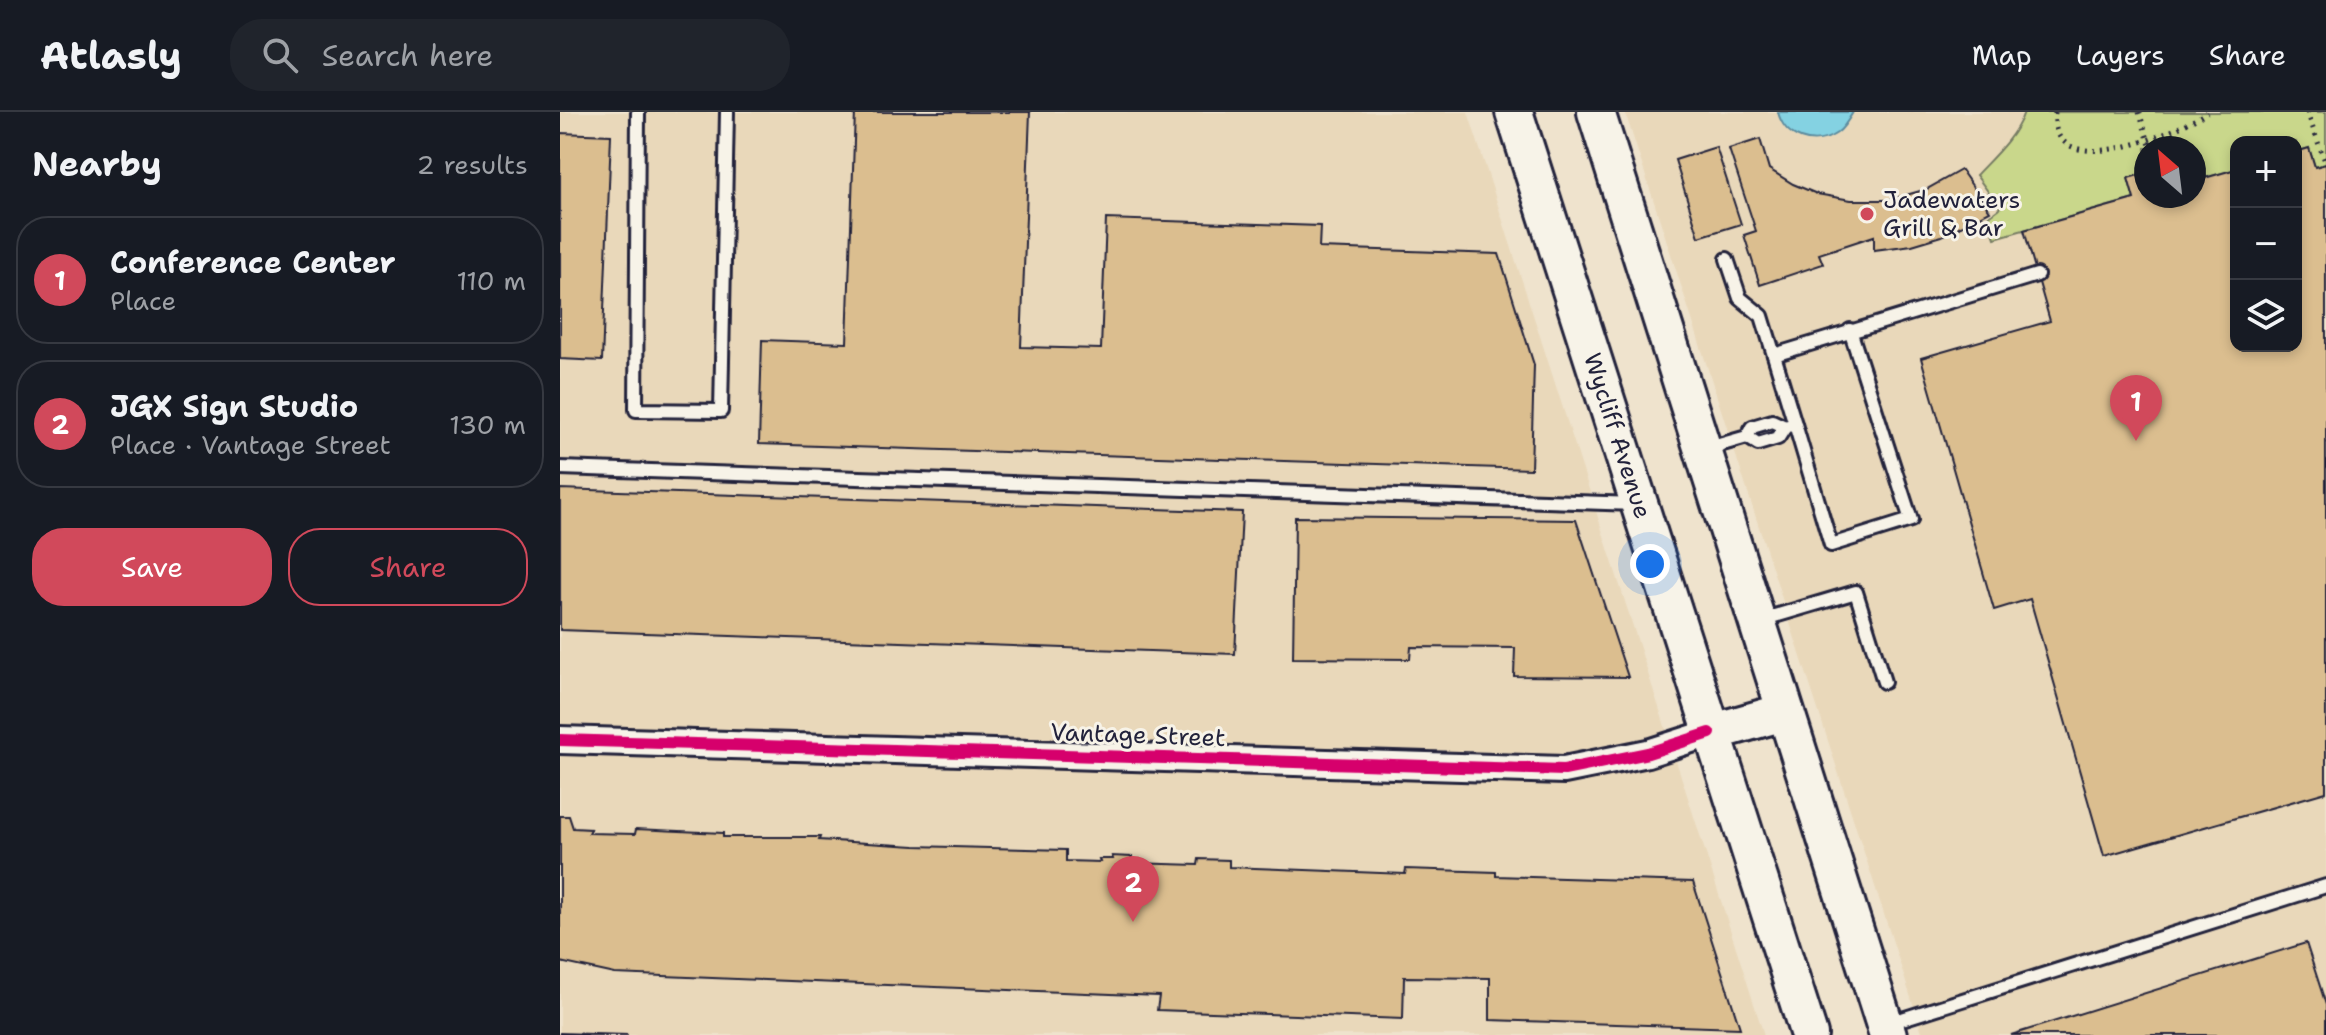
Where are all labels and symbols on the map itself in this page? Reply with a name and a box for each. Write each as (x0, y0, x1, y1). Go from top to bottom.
north arrow (2134, 136, 2206, 208)
place label: Jadewaters Grill & Bar (1883, 184, 2020, 244)
marker: Jadewaters Grill & Bar (1858, 205, 1876, 223)
street label: Wycliff Avenue (1576, 349, 1659, 523)
pin: 1 (2110, 375, 2162, 441)
your location (1630, 544, 1670, 584)
street label: Vantage Street (1050, 716, 1226, 754)
pin: 2 (1107, 856, 1159, 922)

